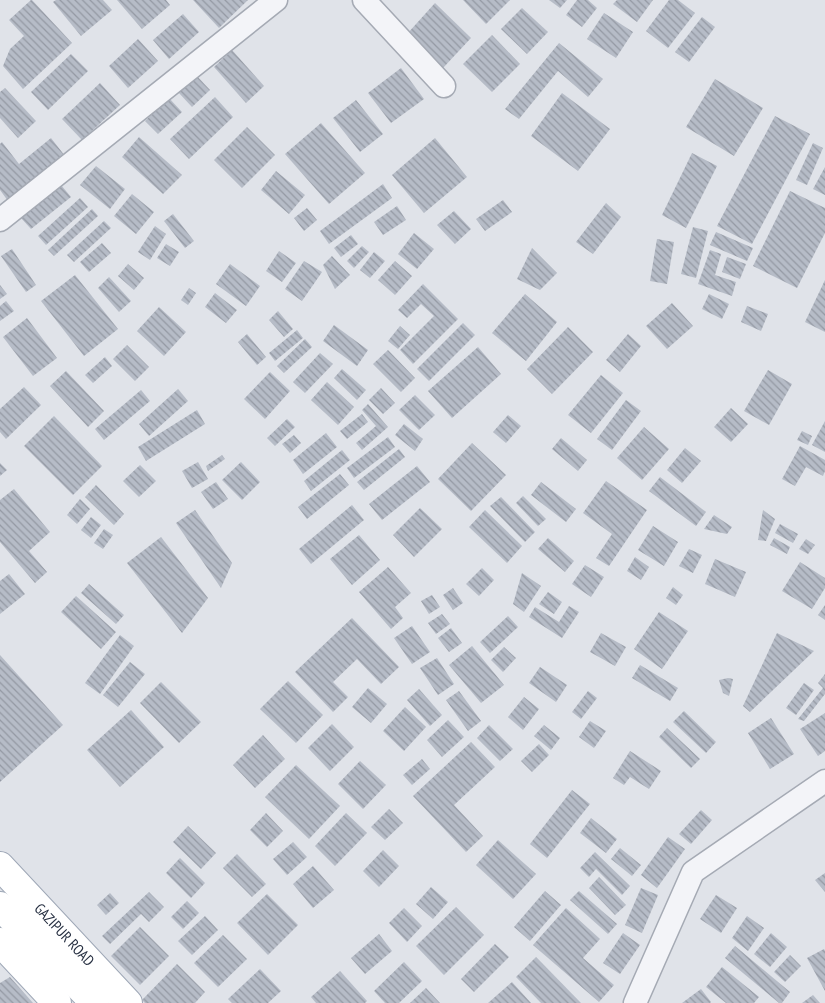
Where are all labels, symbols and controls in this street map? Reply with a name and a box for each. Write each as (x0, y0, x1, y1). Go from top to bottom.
street label: GAZIPUR ROAD (31, 899, 99, 970)

